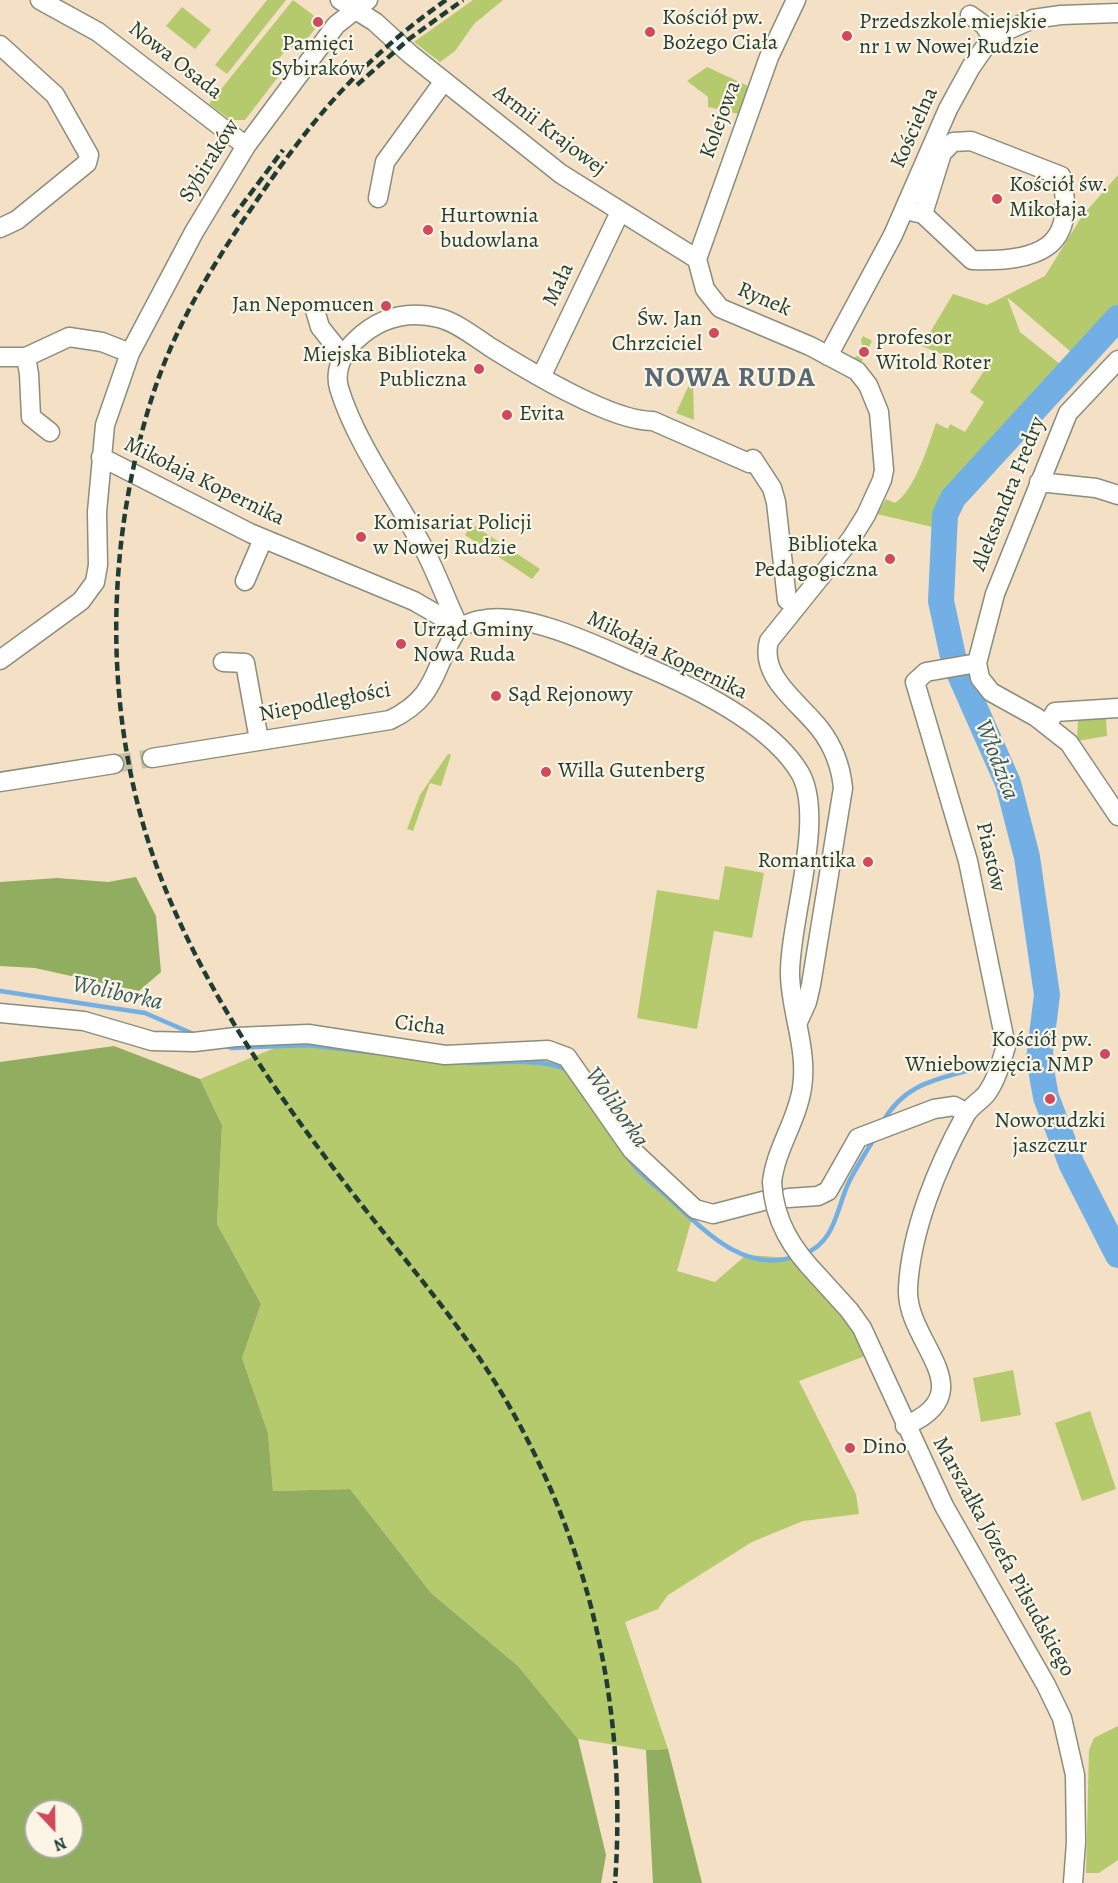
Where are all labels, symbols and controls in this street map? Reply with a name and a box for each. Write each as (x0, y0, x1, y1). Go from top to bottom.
place label: Kościół pw. Bożego Ciała (662, 6, 778, 57)
place label: Przedszkole miejskie nr 1 w Nowej Rudzie (859, 10, 1047, 62)
marker: Pamięci Sybiraków (311, 15, 325, 29)
street label: Nowa Osada (123, 16, 227, 106)
marker: Kościół pw. Bożego Ciała (643, 25, 657, 39)
marker: Przedszkole miejskie nr 1 w Nowej Rudzie (840, 29, 854, 43)
place label: Pamięci Sybiraków (271, 32, 365, 84)
street label: Kolejowa (695, 77, 747, 163)
street label: Armii Krajowej (487, 80, 611, 182)
street label: Kościelna (885, 83, 945, 173)
street label: Sybiraków (174, 114, 246, 208)
place label: Kościół św. Mikołaja (1009, 173, 1108, 224)
marker: Kościół św. Mikołaja (990, 192, 1004, 206)
place label: Hurtownia budowlana (440, 204, 539, 255)
marker: Hurtownia budowlana (421, 223, 435, 237)
street label: Mała (538, 259, 580, 311)
street label: Rynek (733, 277, 795, 323)
place label: Jan Nepomucen (232, 293, 374, 319)
marker: Jan Nepomucen (379, 299, 393, 313)
place label: Św. Jan Chrzciciel (612, 307, 702, 358)
marker: Św. Jan Chrzciciel (707, 326, 721, 340)
place label: profesor Witold Roter (876, 326, 991, 378)
place label: Miejska Biblioteka Publiczna (302, 343, 467, 394)
marker: profesor Witold Roter (857, 345, 871, 359)
marker: Miejska Biblioteka Publiczna (472, 362, 486, 376)
district label: NOWA RUDA (644, 362, 816, 396)
place label: Evita (519, 402, 565, 428)
marker: Evita (500, 408, 514, 422)
street label: Aleksandra Fredry (966, 413, 1052, 575)
street label: Mikołaja Kopernika (119, 432, 289, 532)
place label: Komisariat Policji w Nowej Rudzie (373, 511, 532, 562)
marker: Komisariat Policji w Nowej Rudzie (354, 530, 368, 544)
place label: Biblioteka Pedagogiczna (754, 533, 878, 584)
marker: Biblioteka Pedagogiczna (883, 552, 897, 566)
street label: Mikołaja Kopernika (582, 606, 752, 706)
place label: Urząd Gminy Nowa Ruda (413, 618, 533, 670)
marker: Urząd Gminy Nowa Ruda (394, 637, 408, 651)
street label: Niepodległości (257, 677, 393, 729)
place label: Sąd Rejonowy (508, 683, 633, 709)
marker: Sąd Rejonowy (489, 689, 503, 703)
water label: Włodzica (968, 716, 1024, 804)
place label: Willa Gutenberg (558, 759, 705, 785)
marker: Willa Gutenberg (539, 765, 553, 779)
street label: Piastów (969, 820, 1011, 894)
place label: Romantika (757, 849, 856, 875)
marker: Romantika (861, 855, 875, 869)
water label: Woliborka (69, 970, 165, 1018)
street label: Cicha (393, 1010, 447, 1042)
place label: Kościół pw. Wniebowzięcia NMP (905, 1028, 1093, 1080)
marker: Kościół pw. Wniebowzięcia NMP (1098, 1047, 1112, 1061)
water label: Woliborka (578, 1062, 654, 1154)
marker: Noworudzki jaszczur (1043, 1092, 1057, 1106)
place label: Noworudzki jaszczur (994, 1109, 1106, 1160)
street label: Marszałka Józefa Piłsudskiego (926, 1432, 1080, 1682)
place label: Dino (862, 1435, 907, 1461)
marker: Dino (843, 1441, 857, 1455)
north arrow (24, 1799, 84, 1859)
text: N (50, 1831, 70, 1856)

